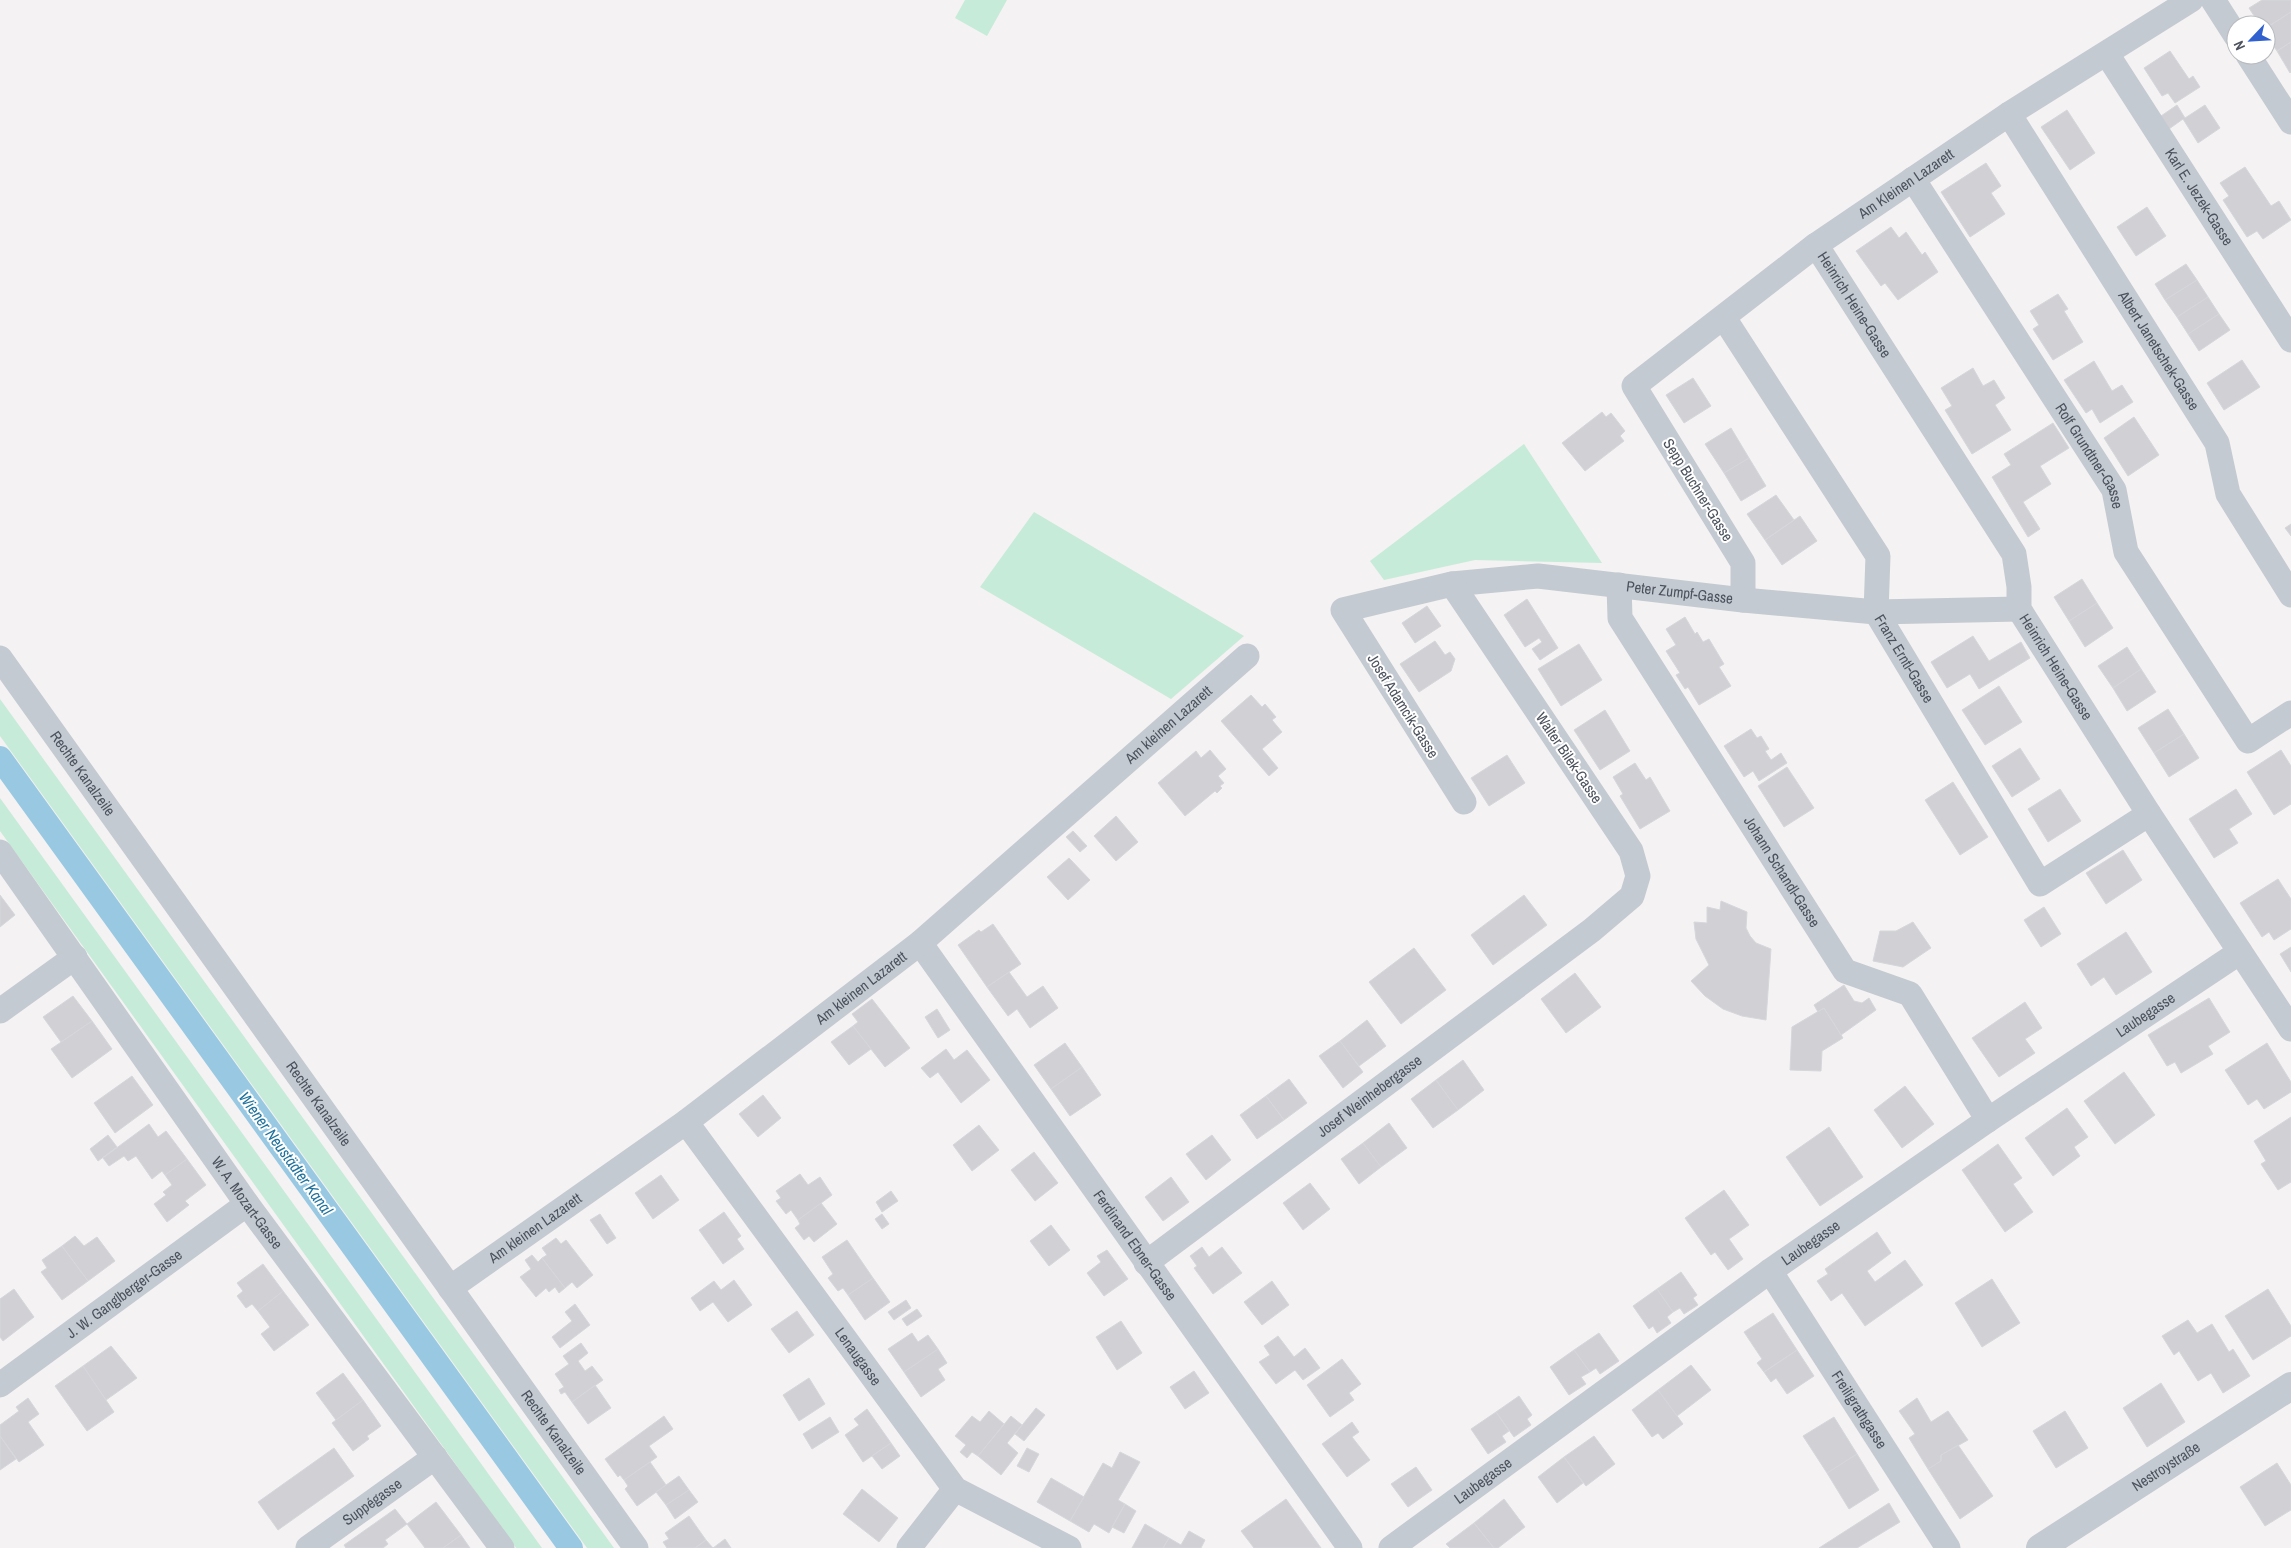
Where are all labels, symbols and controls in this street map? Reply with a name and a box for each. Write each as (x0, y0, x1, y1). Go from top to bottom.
north arrow (2226, 15, 2276, 65)
text: N (2229, 38, 2249, 53)
street label: Am Kleinen Lazarett (1853, 143, 1958, 224)
street label: Karl E. Jezek-Gasse (2160, 144, 2239, 250)
street label: Heinrich Heine-Gasse (1813, 247, 1897, 362)
street label: Albert Janetschek-Gasse (2113, 286, 2205, 414)
street label: Rolf Grundtner-Gasse (2050, 399, 2128, 511)
street label: Sepp Buchner-Gasse (1658, 434, 1739, 545)
street label: Peter Zumpf-Gasse (1625, 575, 1734, 609)
street label: Heinrich Heine-Gasse (2015, 609, 2098, 724)
street label: Franz Erntl-Gasse (1870, 610, 1939, 707)
street label: Josef Adamcik-Gasse (1363, 649, 1444, 762)
street label: Am kleinen Lazarett (1120, 680, 1217, 769)
street label: Walter Bilek-Gasse (1531, 708, 1608, 807)
street label: Rechte Kanalzeile (45, 726, 121, 820)
street label: Johann Schandl-Gasse (1739, 812, 1826, 931)
street label: Am kleinen Lazarett (810, 946, 911, 1030)
street label: Laubegasse (2112, 987, 2179, 1042)
street label: Josef Weinhebergasse (1313, 1050, 1426, 1142)
street label: Rechte Kanalzeile (281, 1057, 357, 1150)
water label: Wiener Neustädter Kanal (234, 1087, 339, 1220)
street label: W. A. Mozart-Gasse (207, 1152, 288, 1253)
street label: Ferdinand Ebner-Gasse (1089, 1185, 1182, 1305)
street label: Am kleinen Lazarett (483, 1187, 586, 1268)
street label: Laubegasse (1777, 1215, 1844, 1270)
street label: J. W. Ganglberger-Gasse (62, 1244, 186, 1343)
street label: Lenaugasse (830, 1323, 887, 1390)
street label: Freiligrathgasse (1827, 1366, 1893, 1453)
street label: Rechte Kanalzeile (516, 1386, 592, 1479)
street label: Nestroystraße (2128, 1436, 2204, 1496)
street label: Laubegasse (1449, 1452, 1516, 1509)
street label: Suppégasse (338, 1473, 406, 1530)

